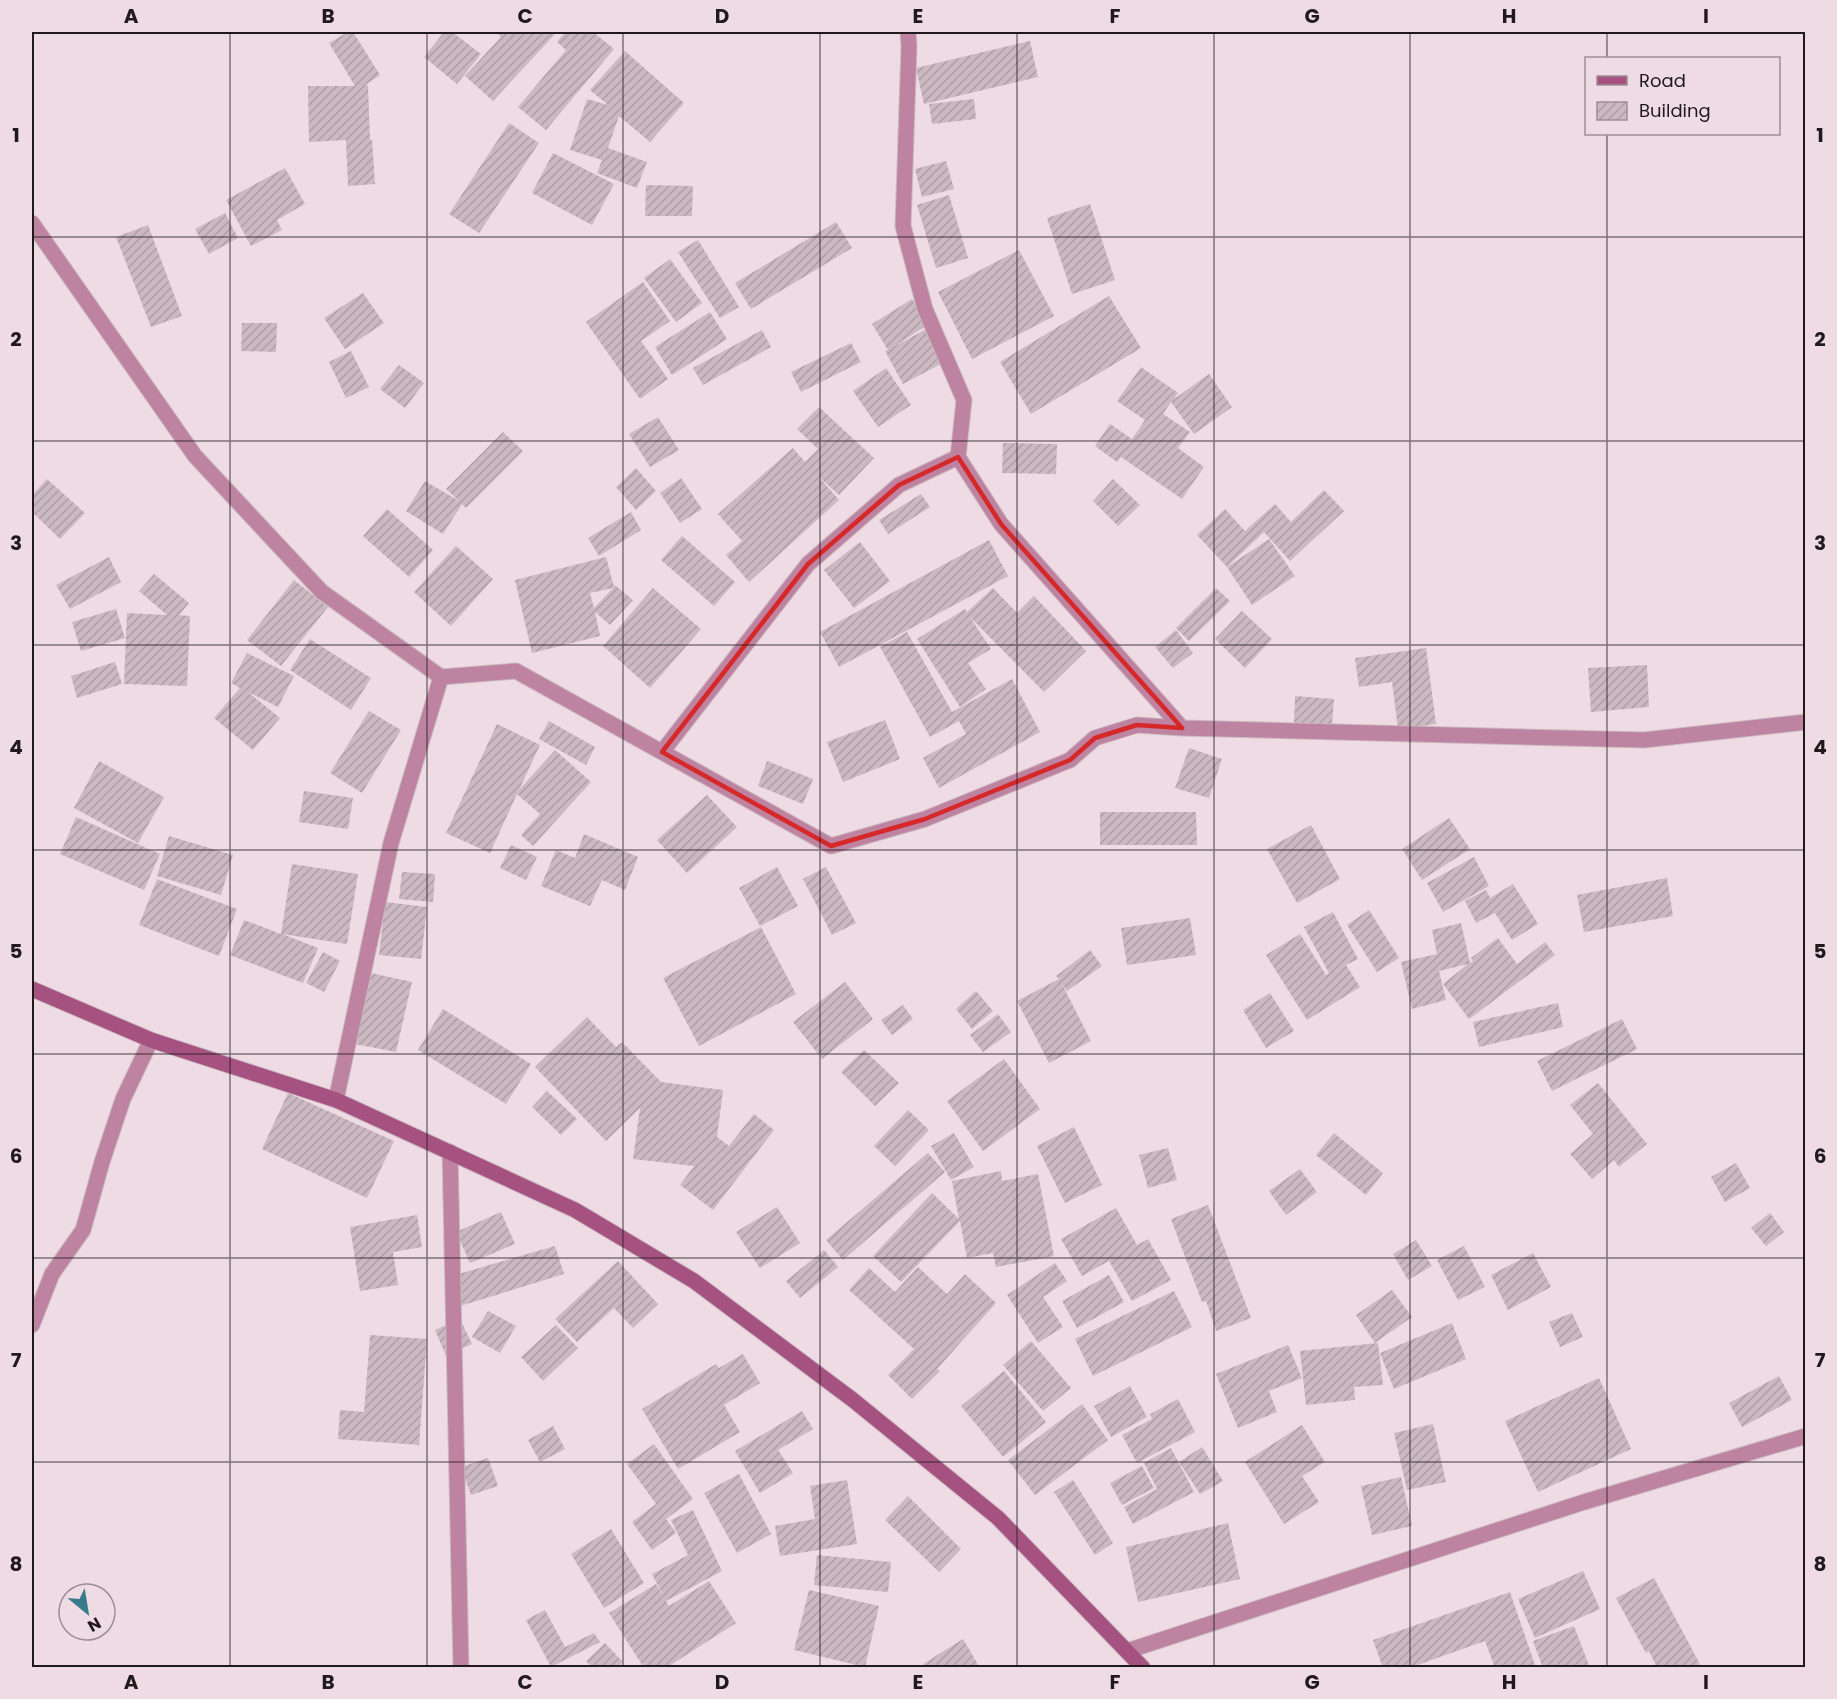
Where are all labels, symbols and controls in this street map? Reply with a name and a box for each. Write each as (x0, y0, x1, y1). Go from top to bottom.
text: A (124, 2, 139, 30)
text: B (321, 2, 335, 30)
text: C (517, 2, 533, 30)
text: D (715, 2, 729, 30)
text: E (913, 2, 923, 30)
text: F (1110, 2, 1121, 30)
text: G (1304, 2, 1320, 30)
text: H (1502, 2, 1516, 30)
text: I (1703, 2, 1709, 30)
legend (1585, 57, 1780, 135)
text: Road (1639, 68, 1686, 93)
text: Building (1639, 98, 1711, 123)
text: 1 (12, 121, 20, 149)
text: 1 (1816, 121, 1824, 149)
text: 2 (10, 325, 22, 353)
text: 2 (1814, 325, 1826, 353)
text: 3 (10, 529, 22, 557)
text: 3 (1814, 529, 1826, 557)
text: 4 (9, 733, 23, 761)
text: 4 (1813, 733, 1827, 761)
text: 5 (10, 937, 23, 965)
text: 5 (1814, 937, 1827, 965)
text: 6 (10, 1142, 22, 1170)
text: 6 (1814, 1142, 1826, 1170)
text: 7 (11, 1346, 22, 1374)
text: 7 (1815, 1346, 1826, 1374)
text: 8 (10, 1550, 22, 1578)
text: 8 (1814, 1550, 1826, 1578)
north arrow (57, 1582, 117, 1642)
text: N (83, 1612, 105, 1638)
text: A (124, 1668, 139, 1696)
text: B (321, 1668, 335, 1696)
text: C (517, 1668, 533, 1696)
text: D (715, 1668, 729, 1696)
text: E (913, 1668, 923, 1696)
text: F (1110, 1668, 1121, 1696)
text: G (1304, 1668, 1320, 1696)
text: H (1502, 1668, 1516, 1696)
text: I (1703, 1668, 1709, 1696)

